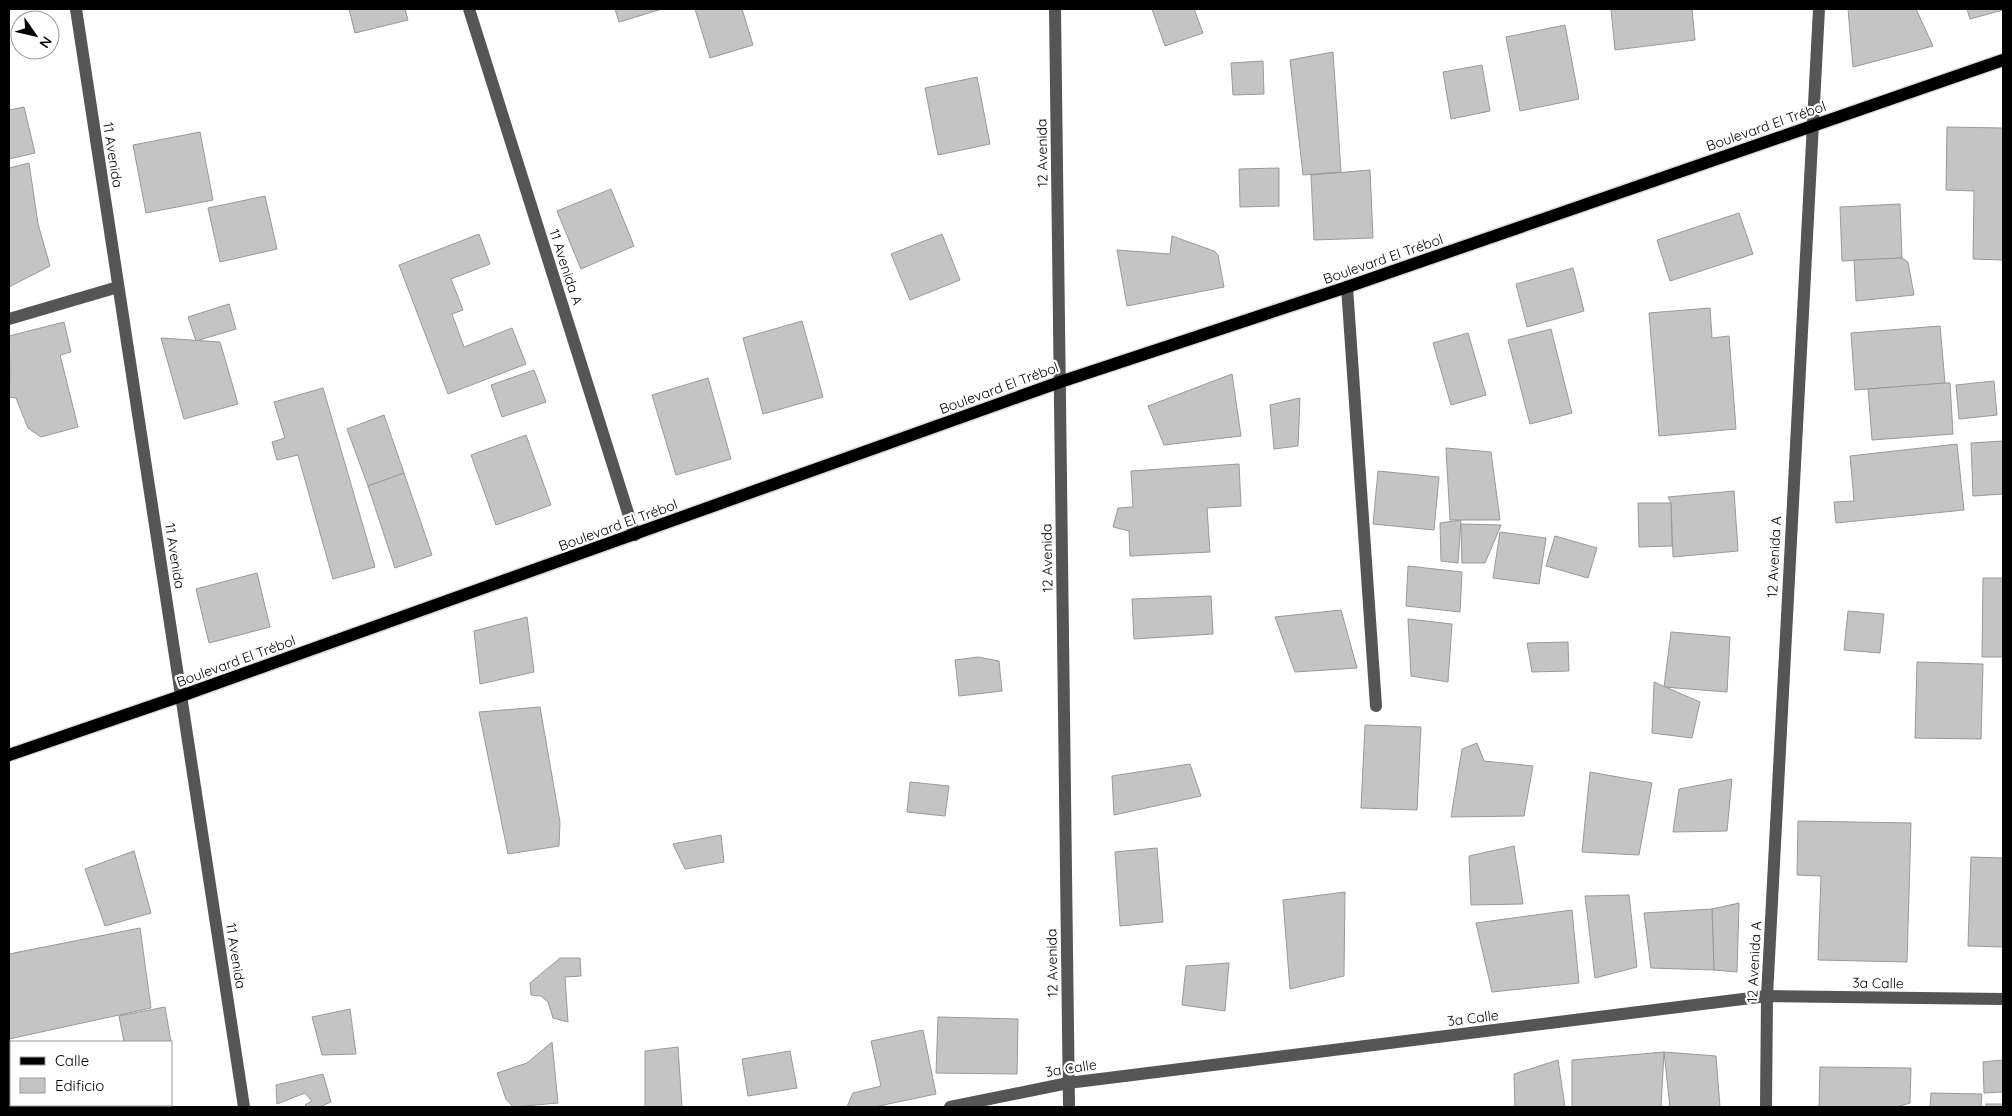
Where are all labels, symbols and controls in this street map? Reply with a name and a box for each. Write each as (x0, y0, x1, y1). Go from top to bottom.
north arrow (10, 10, 60, 60)
text: N (35, 33, 56, 52)
street label: Boulevard El Trébol (1704, 97, 1828, 155)
street label: 12 Avenida (1032, 118, 1052, 188)
street label: 11 Avenida (99, 121, 127, 189)
street label: 11 Avenida A (545, 227, 587, 307)
street label: Boulevard El Trébol (1321, 230, 1445, 288)
street label: Boulevard El Trébol (937, 358, 1061, 418)
street label: Boulevard El Trébol (556, 495, 680, 555)
street label: 12 Avenida A (1763, 516, 1785, 598)
street label: 11 Avenida (161, 522, 189, 590)
street label: 12 Avenida (1037, 523, 1057, 593)
street label: Boulevard El Trébol (174, 631, 298, 691)
street label: 12 Avenida A (1743, 921, 1765, 1003)
street label: 11 Avenida (222, 922, 250, 990)
street label: 12 Avenida (1042, 928, 1062, 998)
street label: 3a Calle (1852, 974, 1904, 992)
street label: 3a Calle (1446, 1006, 1500, 1030)
legend (10, 1041, 172, 1106)
text: Calle (55, 1051, 89, 1070)
street label: 3a Calle (1044, 1055, 1098, 1081)
text: Edificio (55, 1076, 104, 1095)

